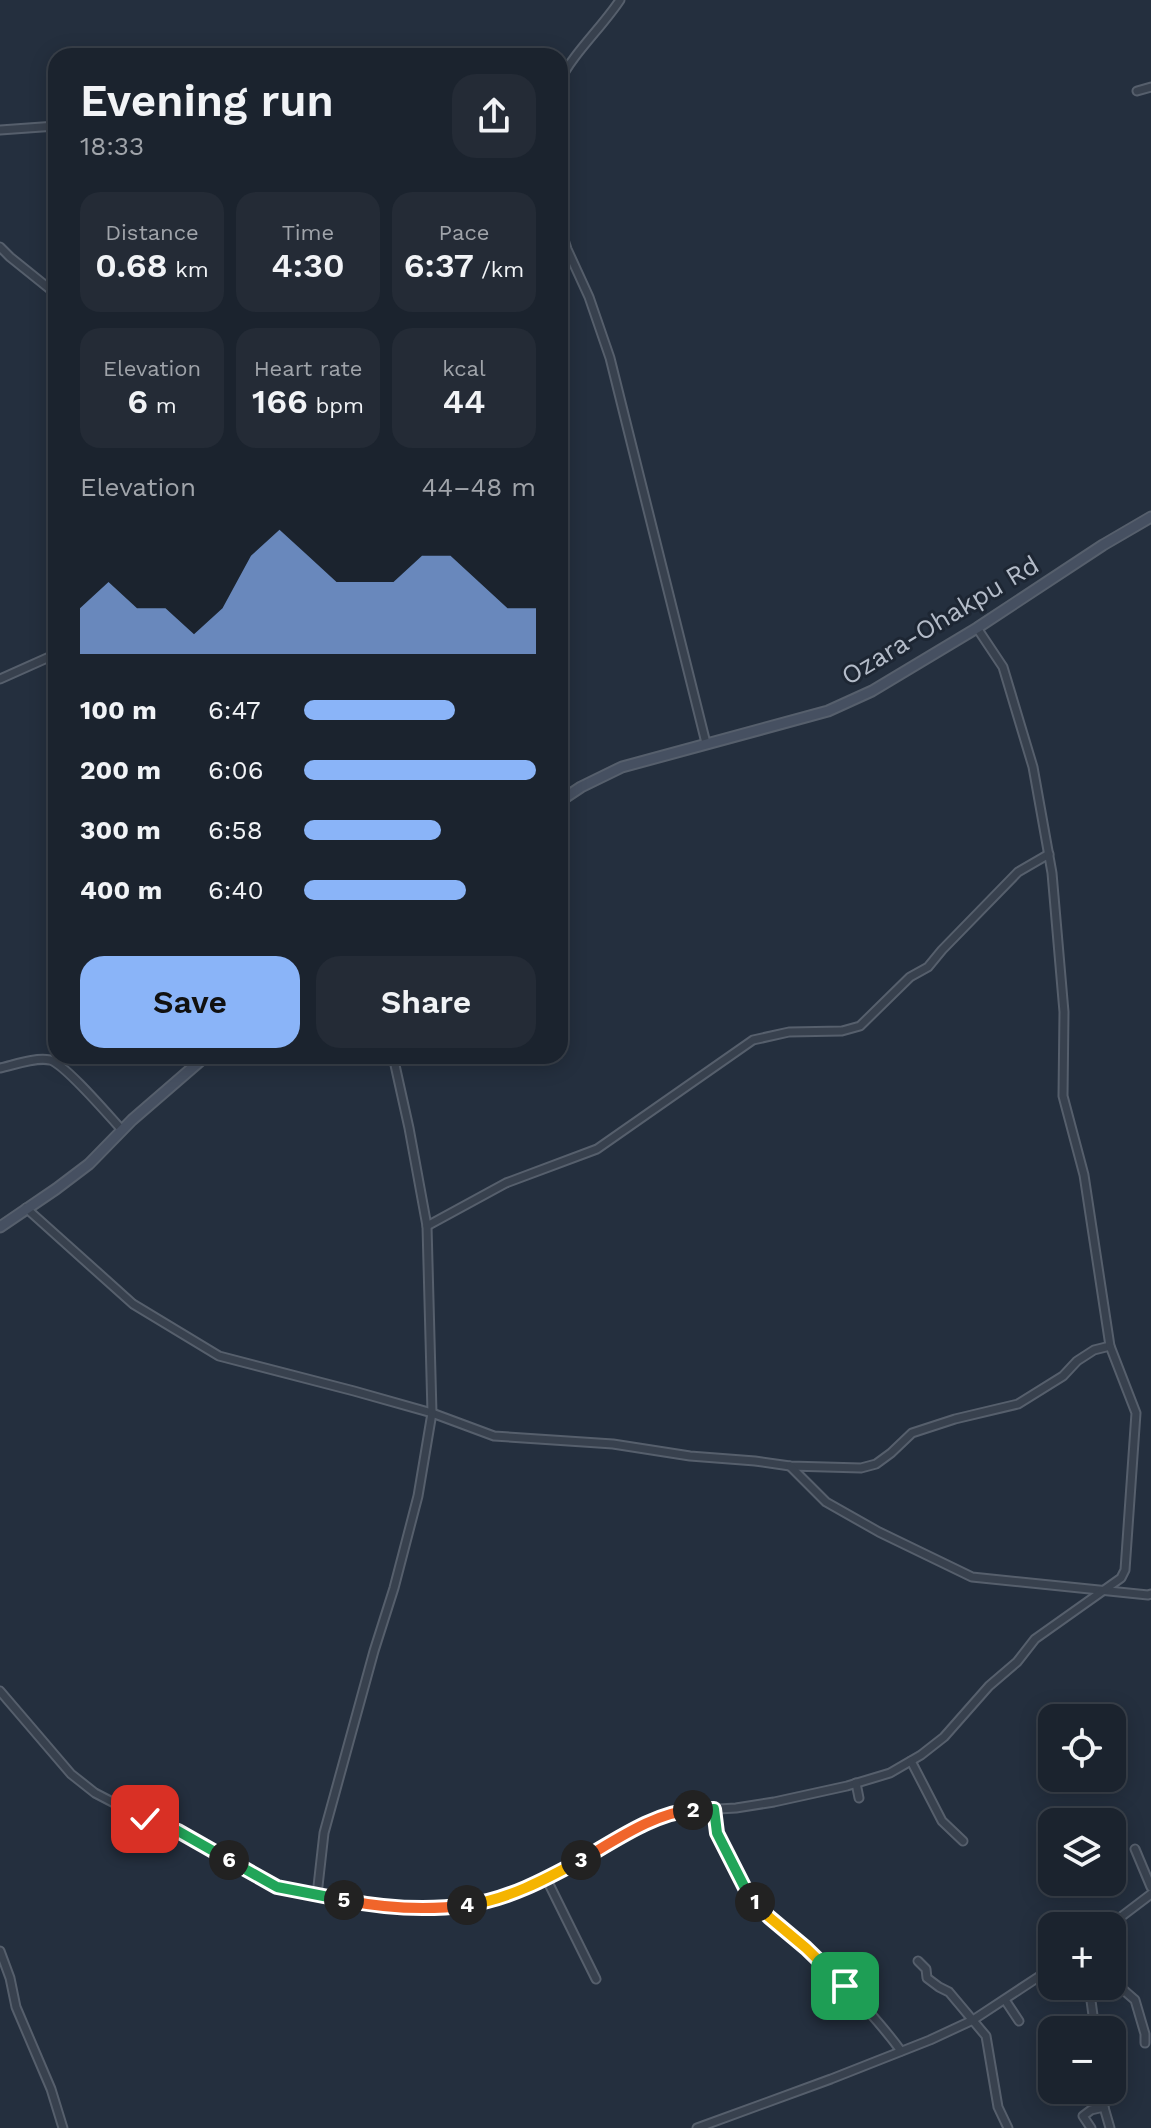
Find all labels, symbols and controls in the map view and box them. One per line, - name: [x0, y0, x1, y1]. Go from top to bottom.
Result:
- button: share: [452, 74, 536, 158]
- text: Evening run: [80, 75, 334, 127]
- text: 18:33: [80, 131, 144, 161]
- text: Distance: [105, 220, 199, 245]
- text: Time: [282, 220, 334, 245]
- text: Pace: [439, 220, 489, 245]
- text: 0.68: [95, 245, 168, 285]
- text: 4:30: [271, 245, 345, 285]
- text: 6:37: [404, 245, 474, 285]
- text: km: [168, 257, 209, 282]
- text: /km: [474, 257, 524, 282]
- text: Elevation: [103, 356, 201, 381]
- text: Heart rate: [254, 356, 362, 381]
- text: kcal: [442, 356, 486, 381]
- text: 6: [127, 381, 148, 421]
- text: 166: [252, 381, 308, 421]
- text: 44: [442, 381, 486, 421]
- text: m: [148, 393, 177, 418]
- text: bpm: [308, 393, 364, 418]
- text: Elevation: [80, 472, 196, 502]
- text: 44–48 m: [421, 472, 536, 502]
- street label: Ozara-Ohakpu Rd: [836, 549, 1044, 691]
- text: 100 m: [80, 695, 157, 725]
- text: 6:47: [208, 695, 261, 725]
- text: 200 m: [80, 755, 161, 785]
- text: 6:06: [208, 755, 263, 785]
- text: 300 m: [80, 815, 161, 845]
- text: 6:58: [208, 815, 263, 845]
- text: 400 m: [80, 875, 162, 905]
- text: 6:40: [208, 875, 264, 905]
- button: Save: [80, 956, 300, 1048]
- button: Share: [316, 956, 536, 1048]
- map controls: [1038, 1704, 1126, 2104]
- button: locate: [1038, 1704, 1126, 1792]
- pin: [111, 1785, 179, 1853]
- pin: 2: [673, 1790, 713, 1830]
- icon: check: [123, 1797, 167, 1841]
- text: 2: [686, 1797, 700, 1822]
- button: layers: [1038, 1808, 1126, 1896]
- pin: 6: [209, 1840, 249, 1880]
- pin: 3: [561, 1840, 601, 1880]
- text: 6: [222, 1847, 236, 1872]
- text: 3: [574, 1847, 588, 1872]
- pin: 5: [324, 1880, 364, 1920]
- pin: 1: [735, 1882, 775, 1922]
- pin: 4: [447, 1885, 487, 1925]
- text: 5: [338, 1887, 350, 1912]
- text: 1: [750, 1889, 760, 1914]
- text: 4: [460, 1892, 474, 1917]
- button: +: [1038, 1912, 1126, 2000]
- pin: [811, 1952, 879, 2020]
- icon: arrive: [823, 1964, 867, 2008]
- button: −: [1038, 2016, 1126, 2104]

